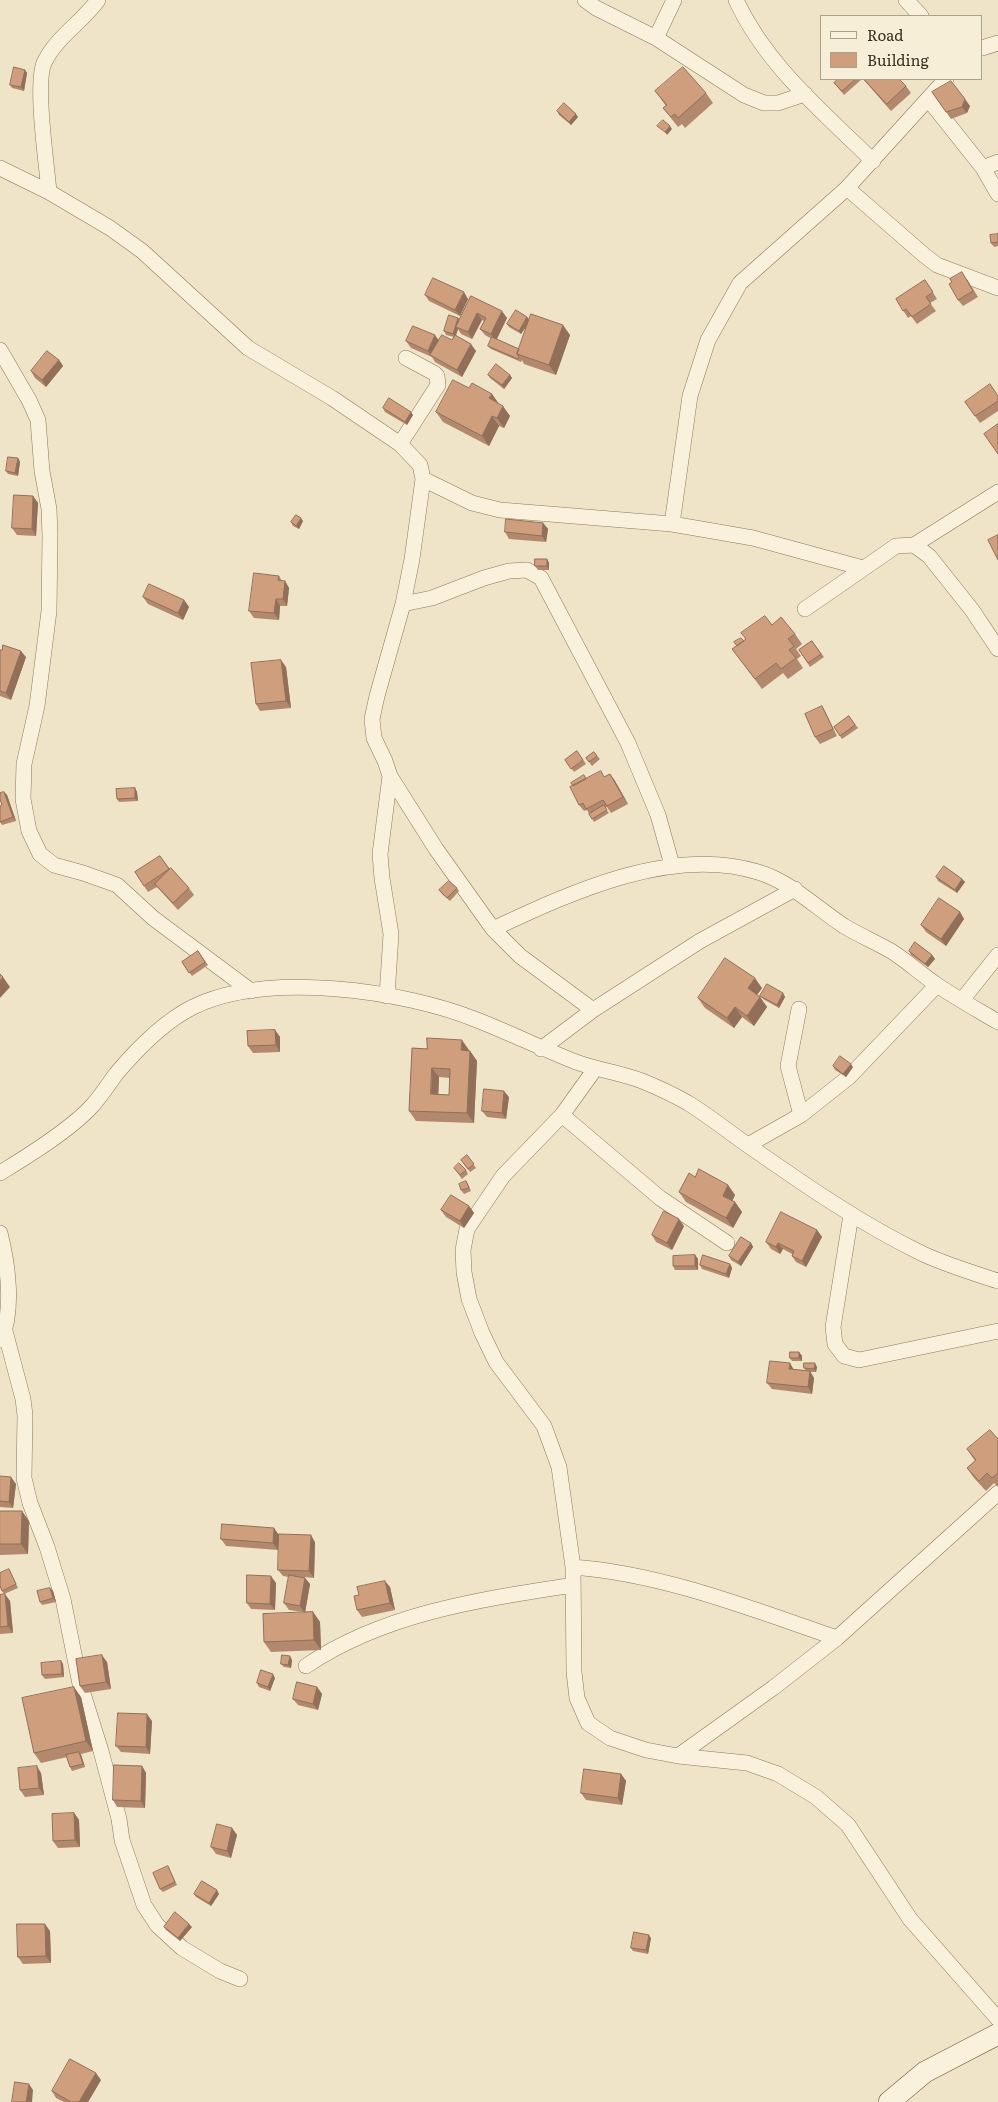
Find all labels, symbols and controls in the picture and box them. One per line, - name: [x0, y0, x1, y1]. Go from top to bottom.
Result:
- legend: [820, 15, 983, 80]
- text: Road: [867, 23, 903, 46]
- text: Building: [867, 48, 929, 71]

